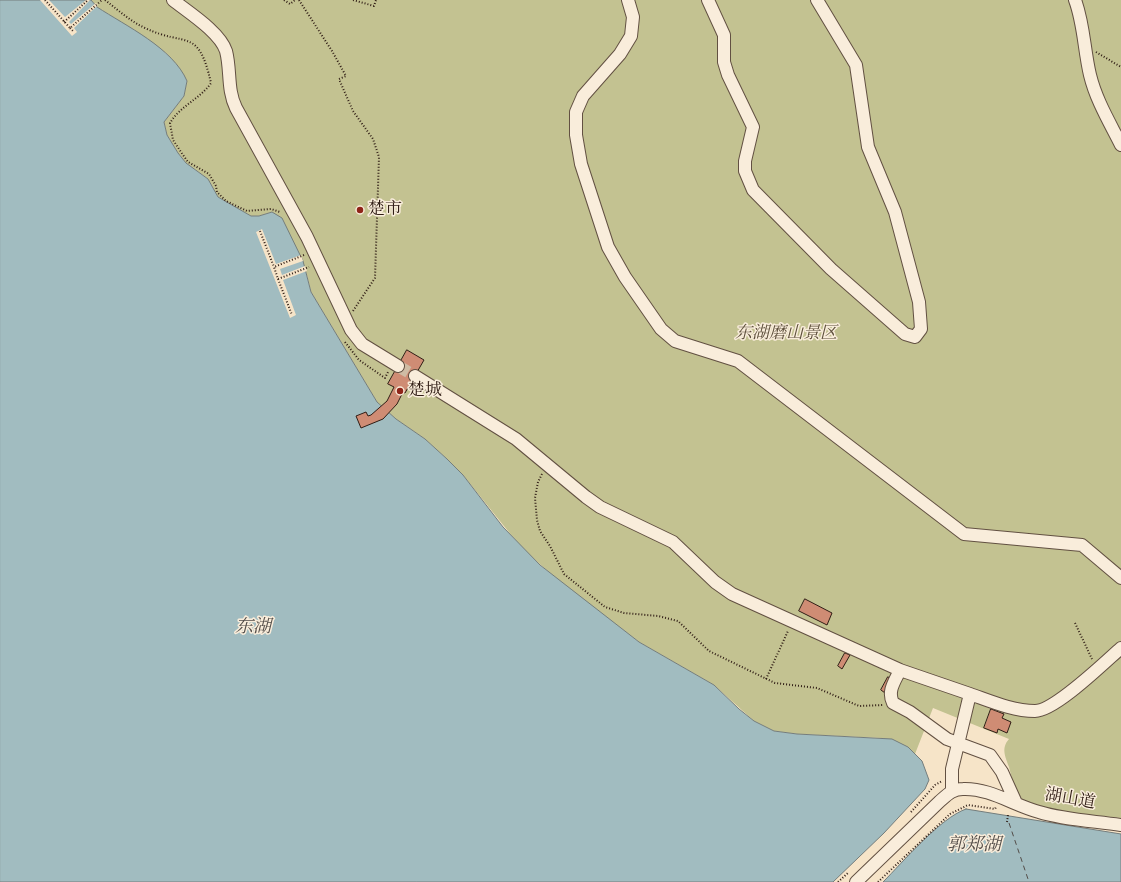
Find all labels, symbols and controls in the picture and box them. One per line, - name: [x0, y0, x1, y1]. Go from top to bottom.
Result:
- place label: 楚市: [368, 200, 402, 220]
- marker: 楚市: [355, 205, 365, 215]
- park label: 东湖磨山景区: [735, 324, 837, 344]
- place label: 楚城: [408, 381, 442, 401]
- marker: 楚城: [395, 386, 405, 396]
- water label: 东湖: [235, 617, 271, 639]
- street label: 湖山道: [1043, 786, 1097, 814]
- water label: 郭郑湖: [947, 835, 1001, 857]

